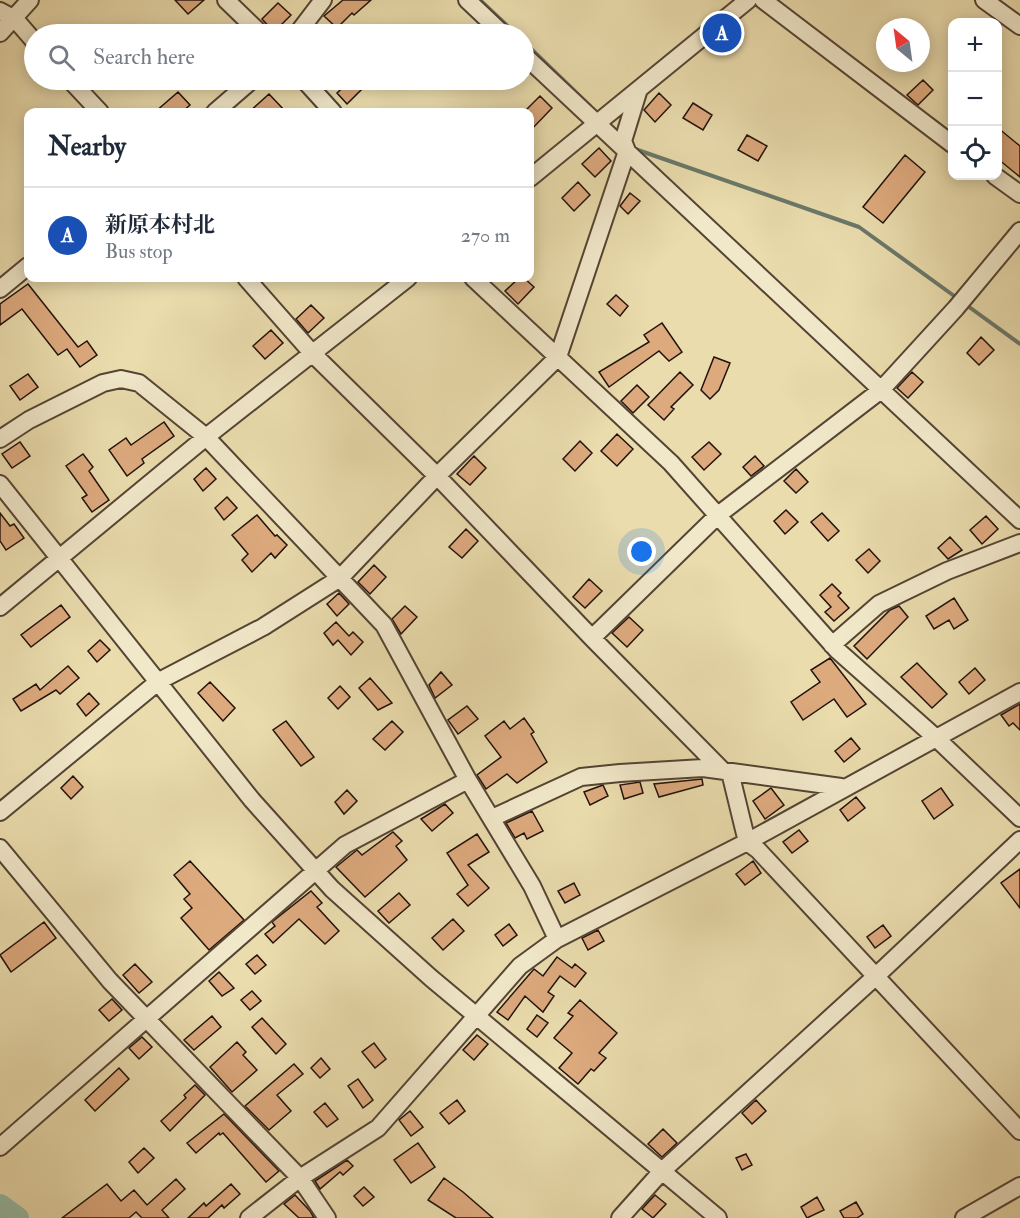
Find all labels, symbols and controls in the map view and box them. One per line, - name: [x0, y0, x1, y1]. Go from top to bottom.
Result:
- pin: A: [702, 10, 742, 56]
- north arrow: [876, 18, 930, 72]
- map controls: [948, 18, 1002, 180]
- button: +: [948, 18, 1002, 72]
- search box: [24, 24, 534, 90]
- icon: search: [45, 41, 78, 74]
- text: Search here: [93, 43, 195, 71]
- button: −: [948, 72, 1002, 126]
- button: locate: [948, 126, 1002, 180]
- text: Nearby: [48, 131, 126, 163]
- text: 新原本村北: [105, 211, 215, 239]
- text: A: [61, 223, 74, 248]
- text: 270 m: [461, 223, 510, 248]
- text: Bus stop: [105, 239, 173, 264]
- your location: [627, 537, 656, 566]

